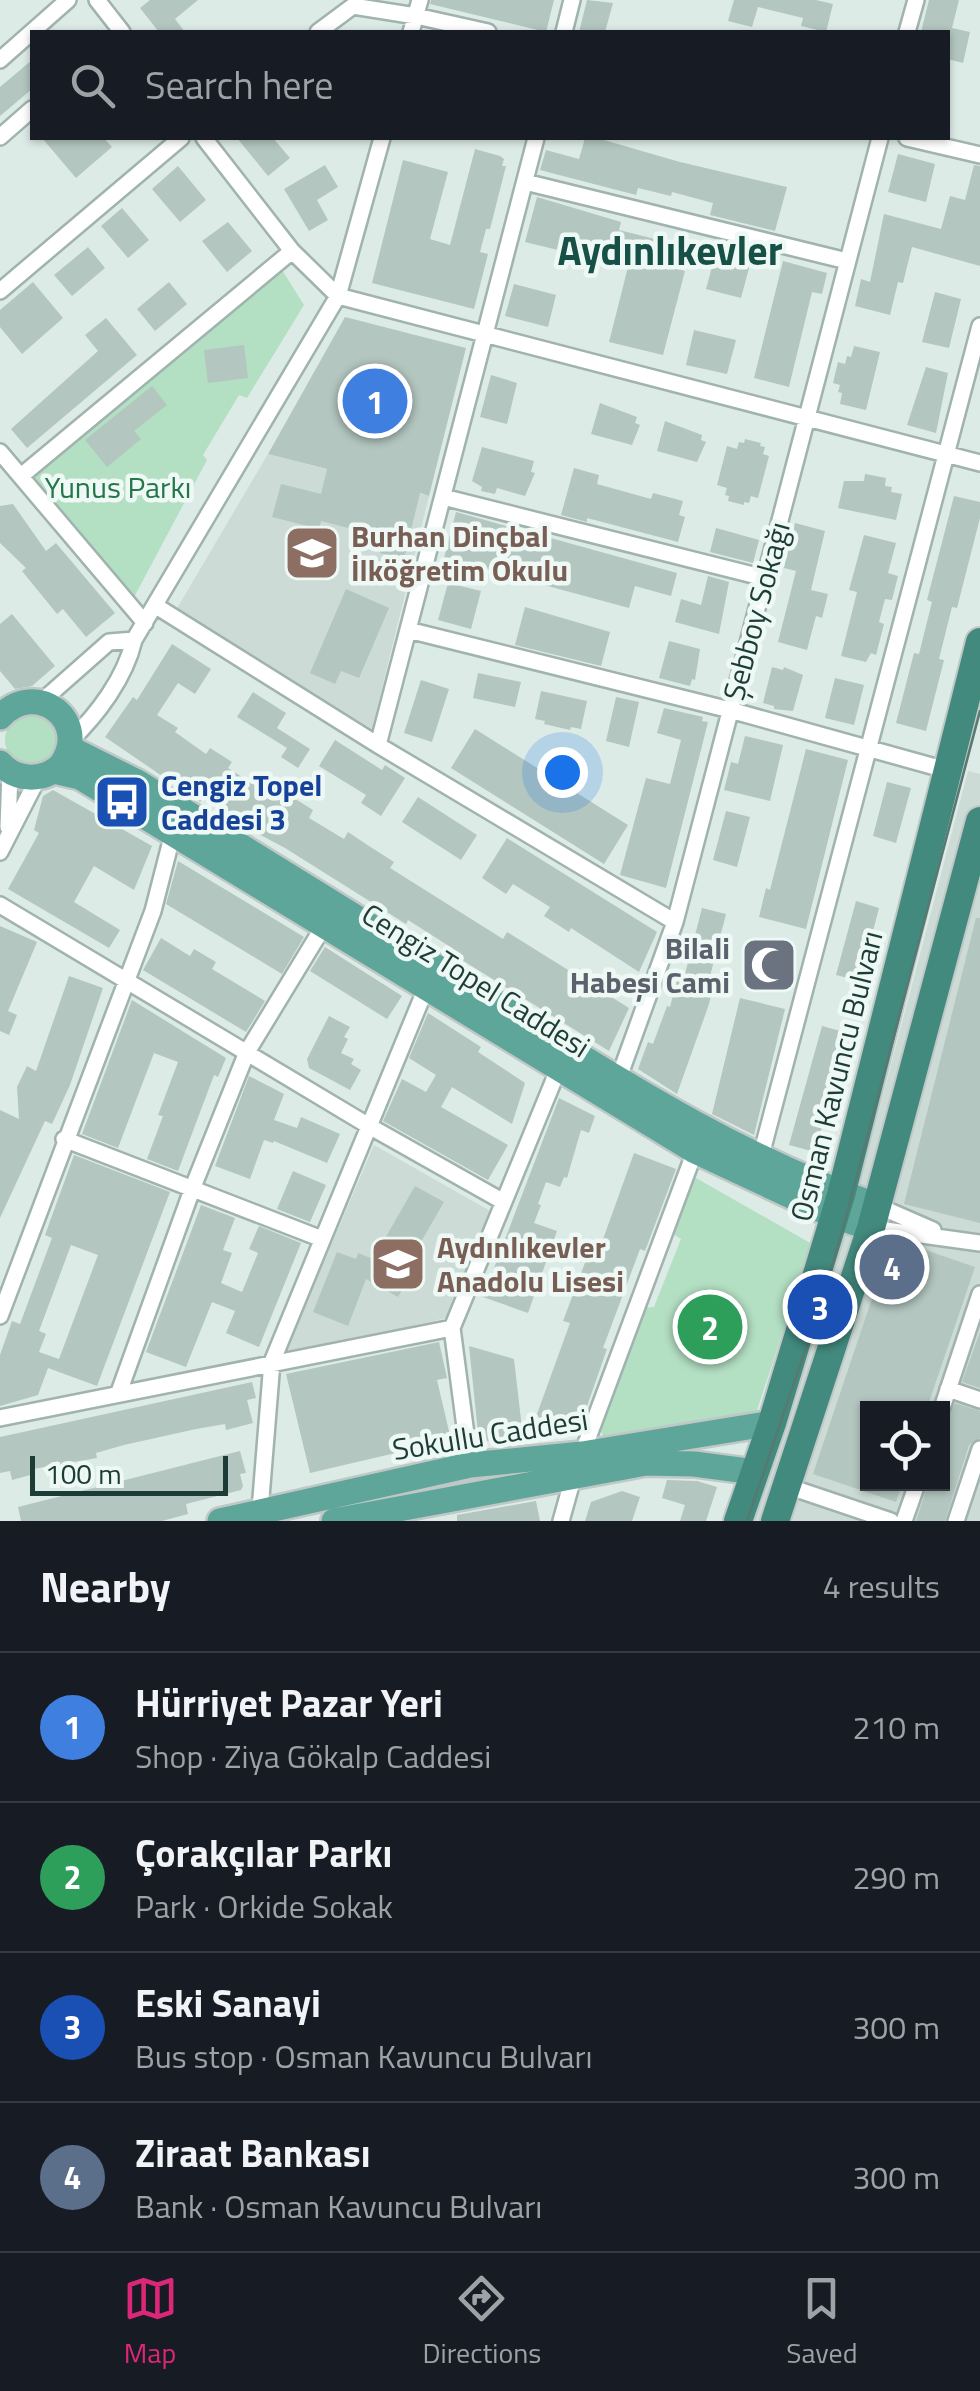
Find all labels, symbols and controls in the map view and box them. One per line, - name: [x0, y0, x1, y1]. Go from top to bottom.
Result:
- search box: [30, 30, 950, 140]
- text: Search here: [145, 56, 333, 114]
- icon: search: [65, 58, 120, 113]
- district label: Aydınlıkevler: [557, 220, 783, 281]
- pin: 1: [342, 364, 408, 438]
- park label: Yunus Parkı: [45, 464, 191, 510]
- place label: Burhan Dinçbal İlköğretim Okulu: [351, 513, 568, 593]
- street label: Şebboy Sokağı: [710, 517, 802, 705]
- school or university icon: Burhan Dinçbal İlköğretim Okulu: [282, 523, 342, 583]
- your location: [537, 747, 588, 798]
- place label: Cengiz Topel Caddesi 3: [161, 762, 322, 842]
- bus stop icon: Cengiz Topel Caddesi 3: [92, 772, 152, 832]
- street label: Cengiz Topel Caddesi: [353, 891, 599, 1069]
- place label: Bilali Habeşi Cami: [570, 925, 730, 1005]
- street label: Osman Kavuncu Bulvarı: [778, 926, 894, 1226]
- mosque icon: Bilali Habeşi Cami: [739, 935, 799, 995]
- place label: Aydınlıkevler Anadolu Lisesi: [437, 1224, 624, 1304]
- pin: 4: [860, 1230, 924, 1304]
- school or university icon: Aydınlıkevler Anadolu Lisesi: [368, 1234, 428, 1294]
- pin: 3: [788, 1270, 852, 1344]
- pin: 2: [678, 1290, 742, 1364]
- street label: Sokullu Caddesi: [389, 1396, 591, 1472]
- map controls: [860, 1401, 950, 1491]
- button: locate: [860, 1401, 950, 1491]
- scale bar: [30, 1451, 228, 1496]
- text: 100 m: [45, 1452, 122, 1495]
- text: Nearby: [40, 1554, 171, 1618]
- text: 4 results: [823, 1562, 940, 1610]
- text: Hürriyet Pazar Yeri: [135, 1674, 443, 1732]
- text: 1: [64, 1703, 81, 1751]
- text: 210 m: [852, 1703, 940, 1751]
- text: Shop · Ziya Gökalp Caddesi: [135, 1732, 491, 1780]
- text: Çorakçılar Parkı: [135, 1824, 392, 1882]
- text: 2: [64, 1853, 81, 1901]
- text: 290 m: [852, 1853, 940, 1901]
- text: Park · Orkide Sokak: [135, 1882, 393, 1930]
- text: Eski Sanayi: [135, 1974, 321, 2032]
- text: 3: [64, 2003, 81, 2051]
- text: 300 m: [852, 2003, 940, 2051]
- text: Bus stop · Osman Kavuncu Bulvarı: [135, 2032, 593, 2080]
- text: Ziraat Bankası: [135, 2124, 371, 2182]
- text: 4: [64, 2153, 81, 2201]
- text: 300 m: [852, 2153, 940, 2201]
- text: Bank · Osman Kavuncu Bulvarı: [135, 2182, 542, 2230]
- tab: Map: [123, 2271, 178, 2374]
- tab: Directions: [423, 2271, 541, 2374]
- tab: Saved: [786, 2271, 857, 2374]

